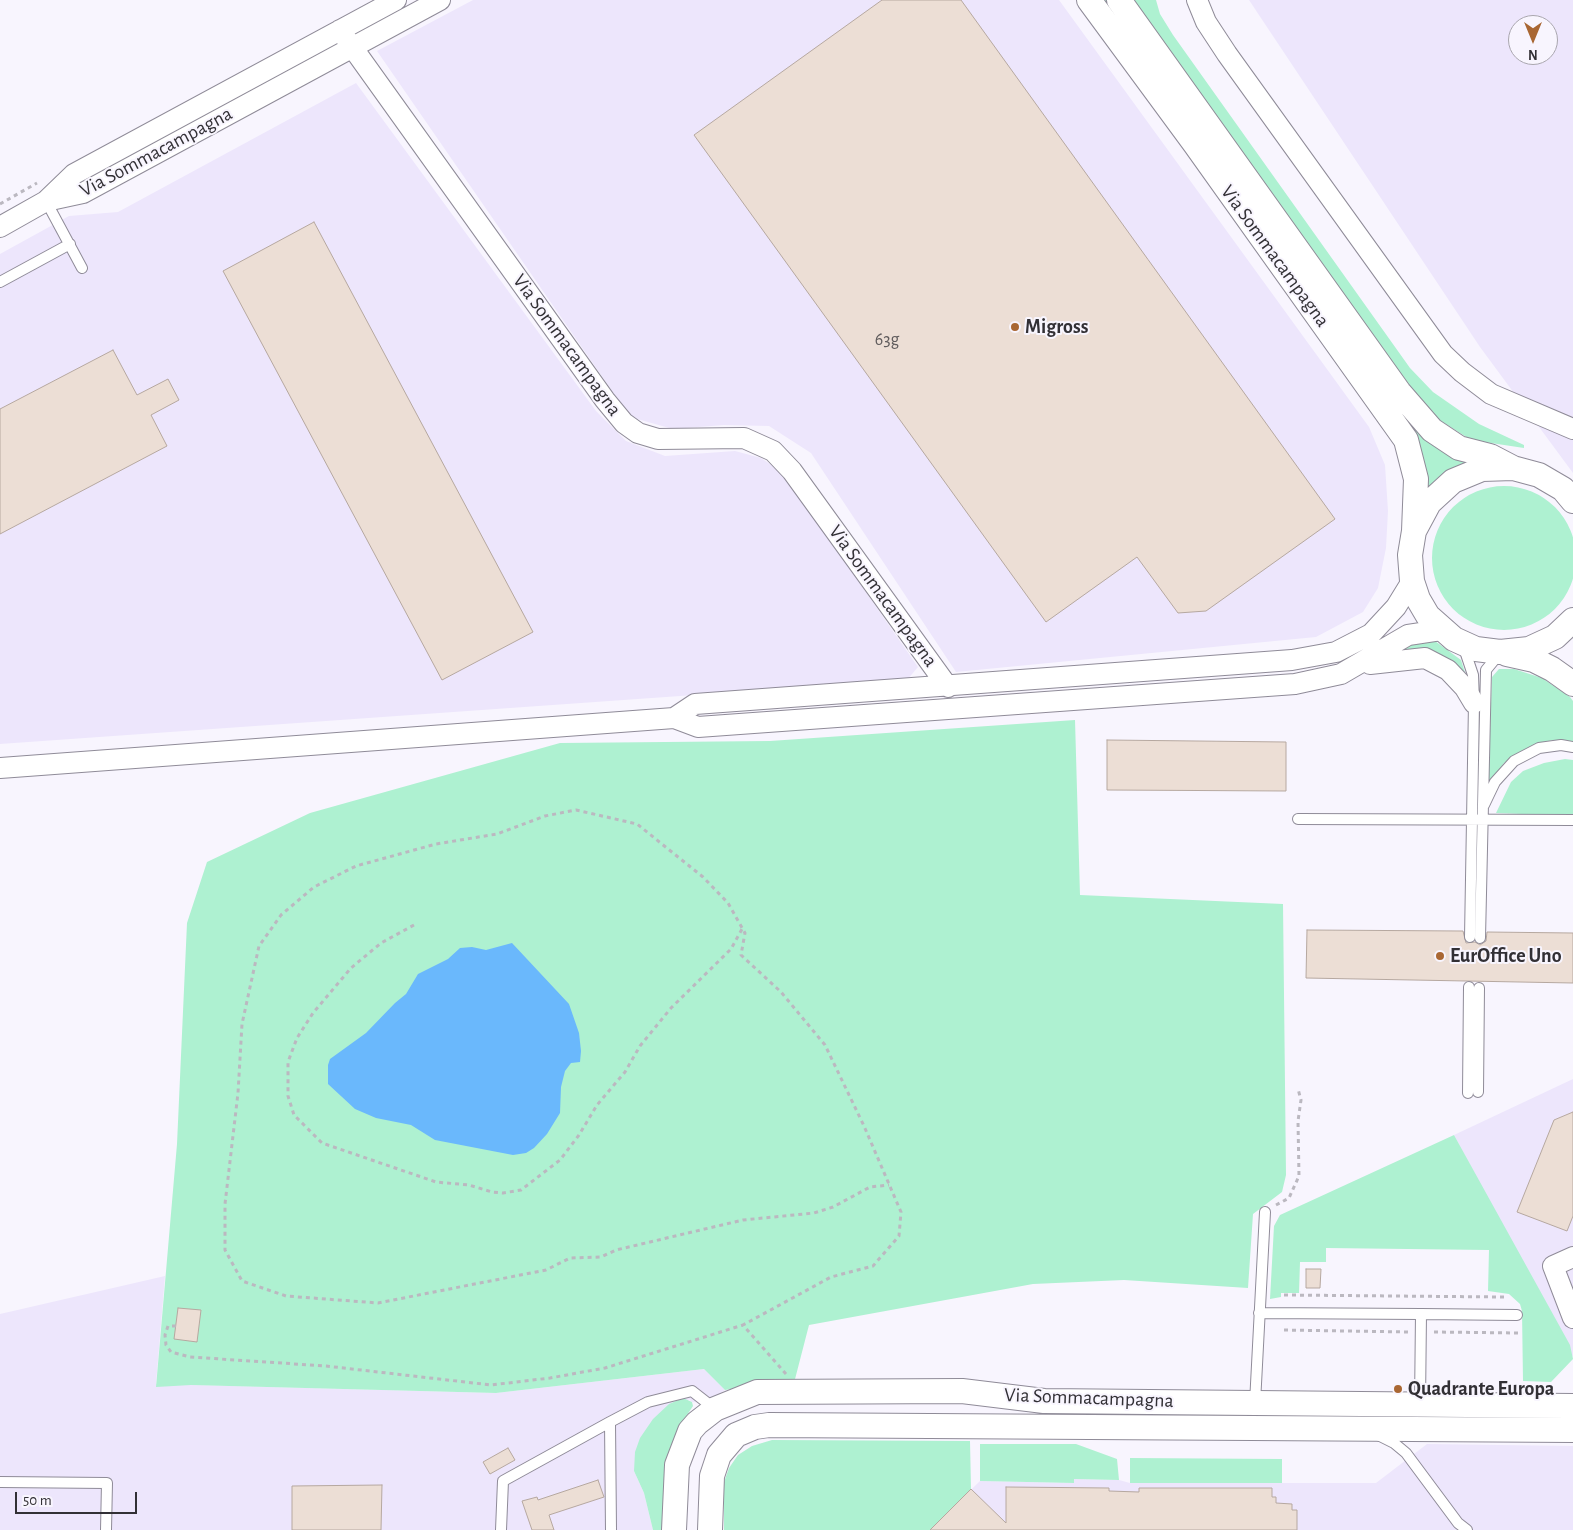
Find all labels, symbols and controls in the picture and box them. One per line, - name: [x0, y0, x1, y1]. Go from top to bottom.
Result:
- north arrow: [1508, 15, 1558, 65]
- text: N: [1528, 47, 1538, 61]
- street label: Via Sommacampagna: [75, 102, 237, 202]
- street label: Via Sommacampagna: [1215, 180, 1335, 332]
- street label: Via Sommacampagna: [507, 269, 627, 421]
- place label: Migross: [1025, 315, 1088, 339]
- marker: Migross: [1009, 321, 1021, 333]
- house number: 63g: [875, 329, 899, 351]
- street label: Via Sommacampagna: [823, 520, 943, 672]
- place label: EurOffice Uno: [1450, 944, 1562, 968]
- marker: EurOffice Uno: [1434, 950, 1446, 962]
- place label: Quadrante Europa: [1408, 1377, 1554, 1401]
- street label: Via Sommacampagna: [1004, 1383, 1174, 1413]
- marker: Quadrante Europa: [1392, 1383, 1404, 1395]
- scale bar: [18, 1482, 140, 1514]
- text: 50 m: [23, 1493, 52, 1508]

